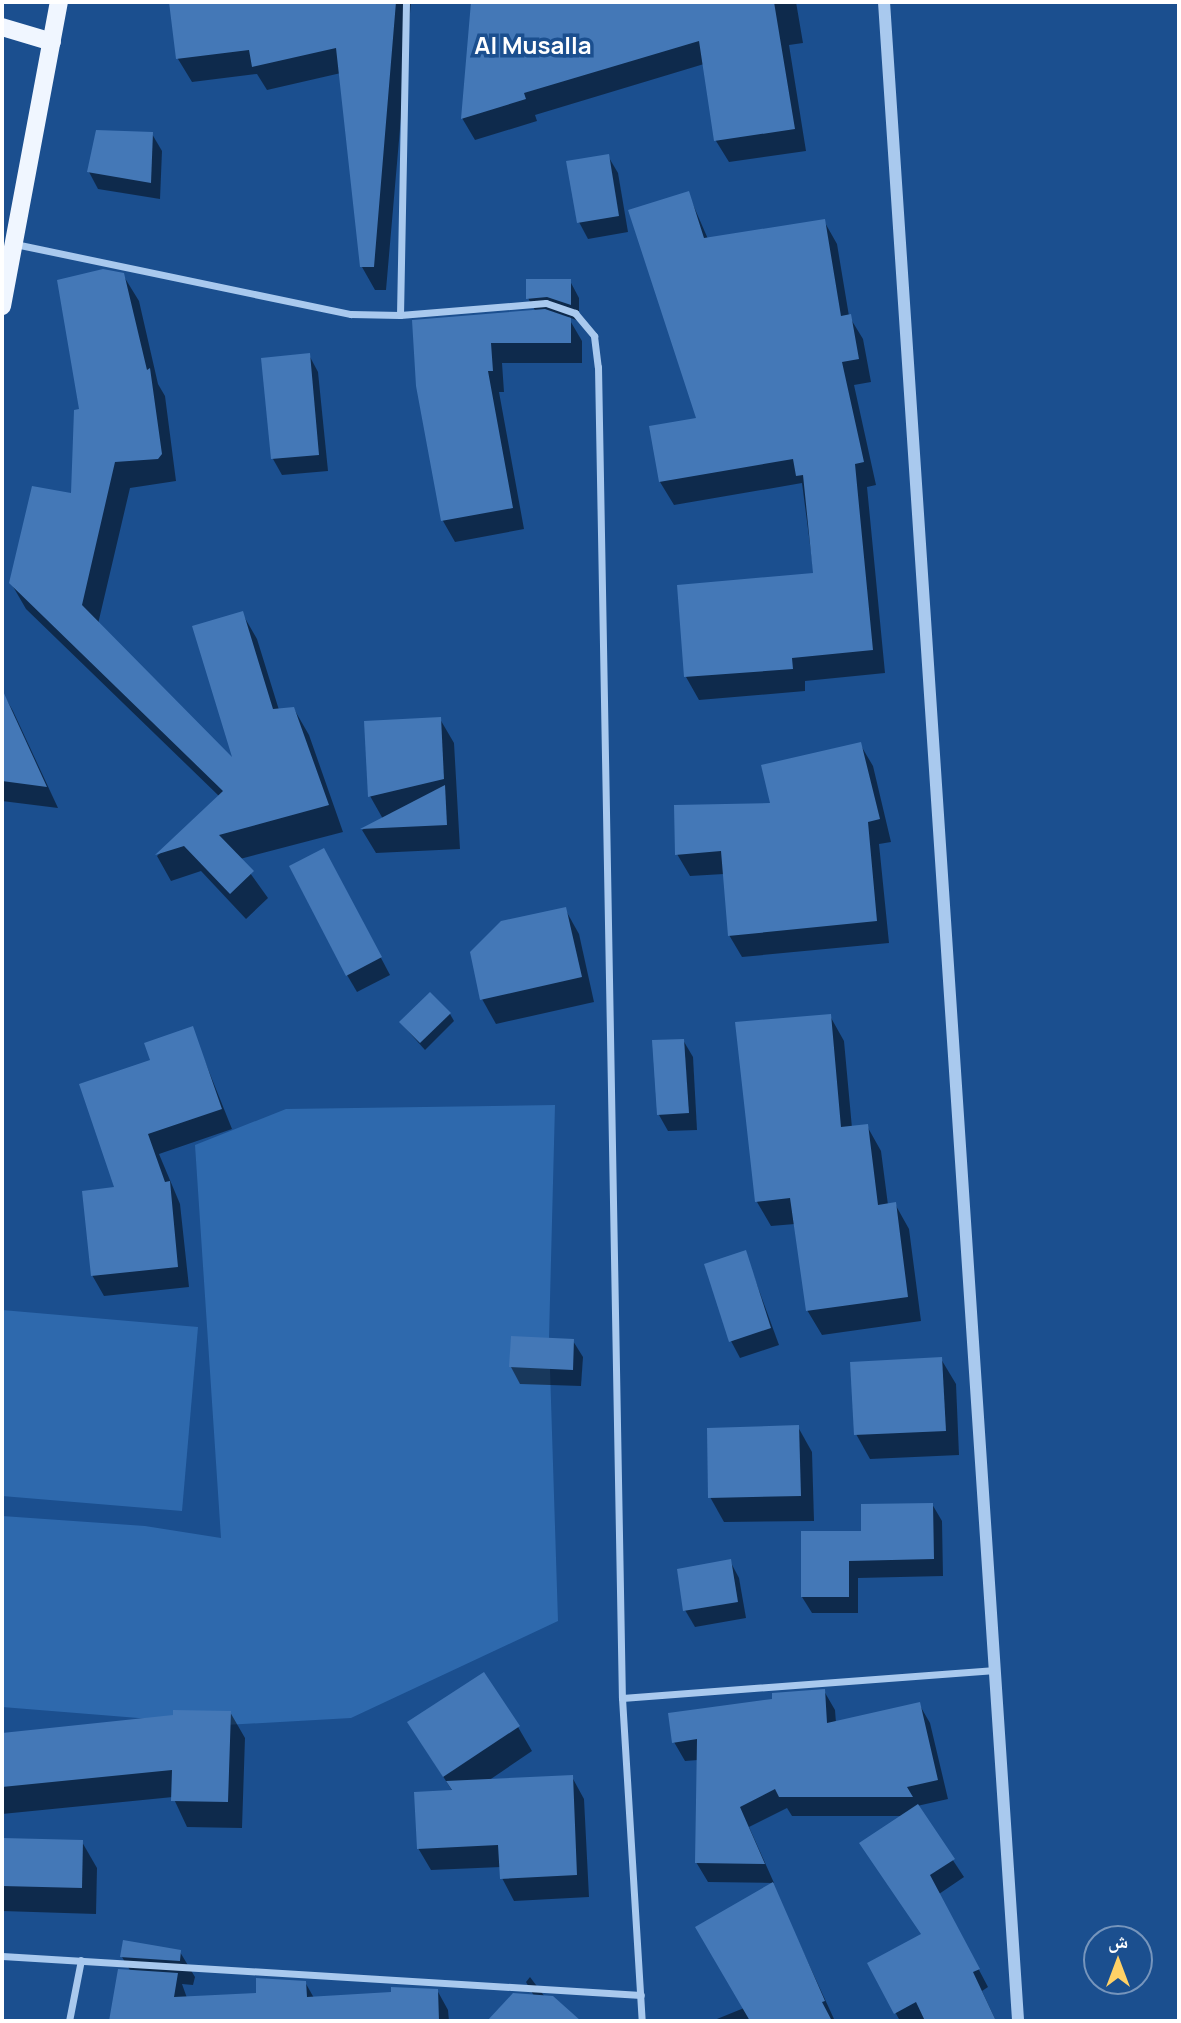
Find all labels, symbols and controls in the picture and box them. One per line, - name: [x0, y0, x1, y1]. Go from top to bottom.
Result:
- district label: Al Musalla: [474, 31, 592, 59]
- north arrow: [1083, 1925, 1153, 1995]
- text: ش: [1108, 1928, 1128, 1954]

